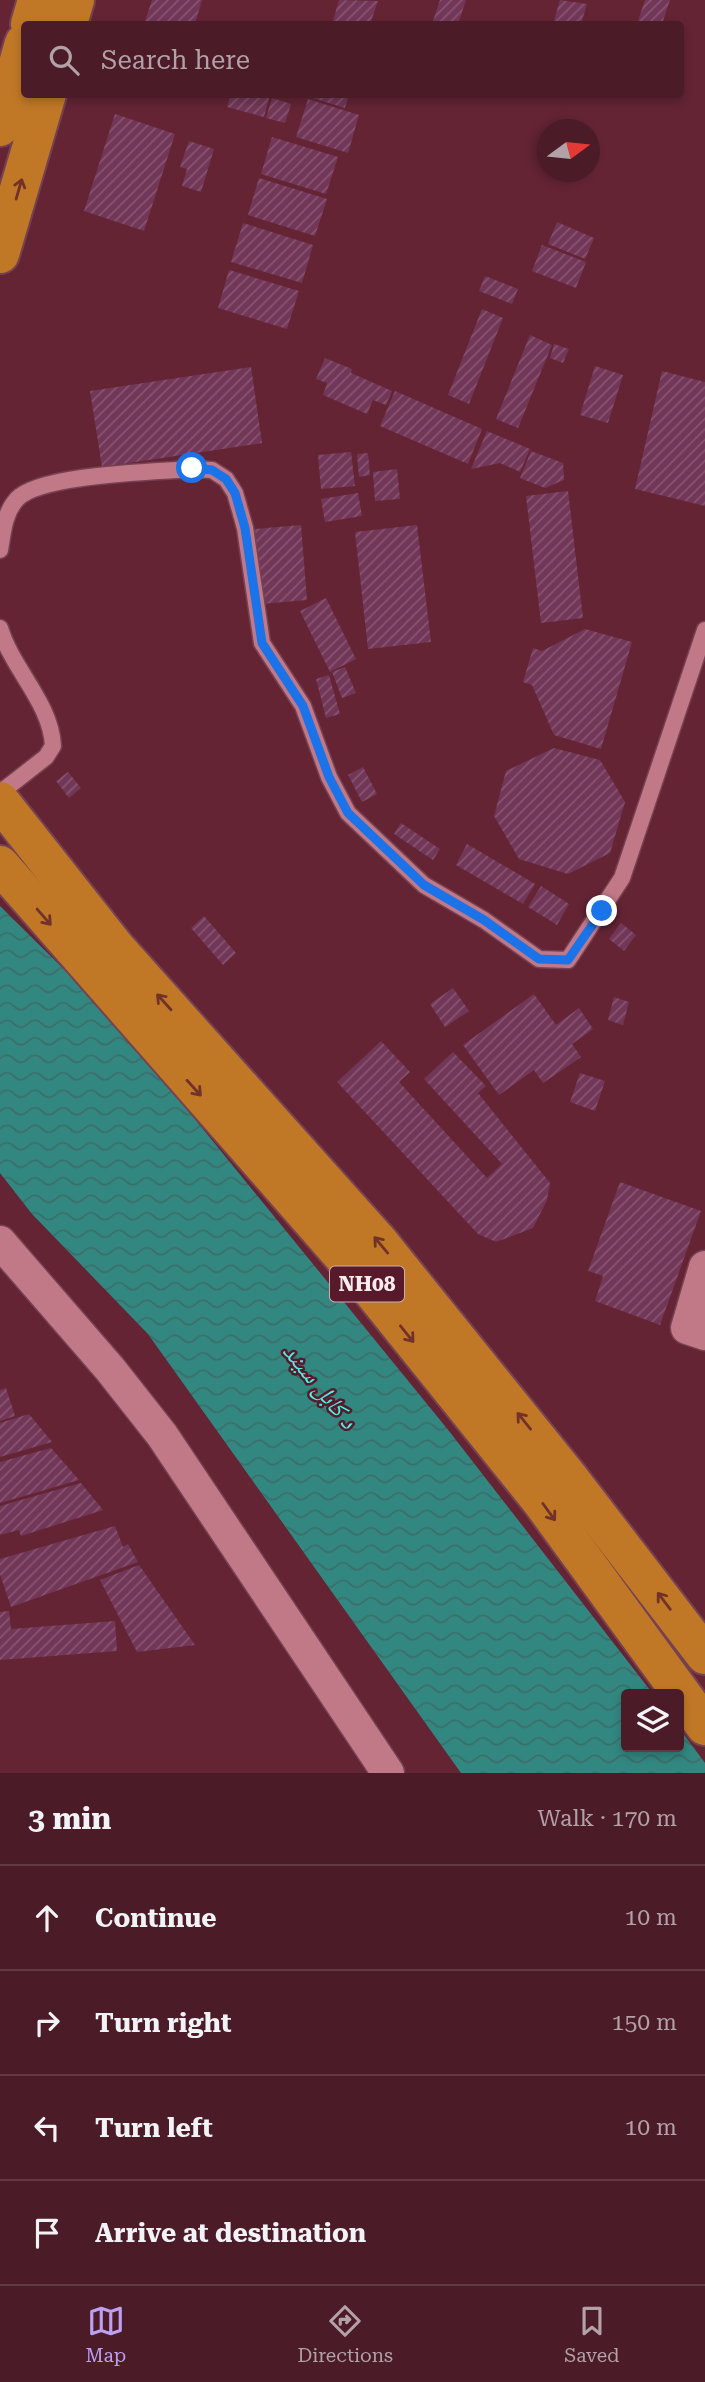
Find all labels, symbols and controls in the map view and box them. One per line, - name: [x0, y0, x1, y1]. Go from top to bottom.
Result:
- search box: [21, 21, 684, 98]
- icon: search: [45, 41, 83, 79]
- text: Search here: [101, 45, 250, 75]
- north arrow: [537, 119, 600, 182]
- one-way arrow: [14, 178, 27, 200]
- route start: [176, 452, 207, 483]
- route end: [586, 895, 617, 926]
- one-way arrow: [36, 908, 52, 926]
- one-way arrow: [156, 993, 172, 1011]
- one-way arrow: [186, 1079, 202, 1097]
- one-way arrow: [373, 1236, 388, 1254]
- road number: NH08: [330, 1266, 404, 1302]
- one-way arrow: [399, 1325, 415, 1343]
- water label: د کابل سيند: [276, 1338, 363, 1435]
- one-way arrow: [516, 1413, 531, 1431]
- one-way arrow: [541, 1502, 556, 1521]
- one-way arrow: [656, 1592, 671, 1611]
- map controls: [621, 1689, 684, 1752]
- button: layers: [621, 1689, 684, 1752]
- text: 3 min: [28, 1801, 111, 1836]
- text: Walk · 170 m: [538, 1805, 677, 1832]
- icon: ahead: [28, 1899, 66, 1937]
- text: Continue: [95, 1903, 217, 1933]
- text: 10 m: [624, 1904, 677, 1931]
- icon: right: [28, 2004, 66, 2042]
- text: Turn right: [95, 2008, 231, 2038]
- text: 150 m: [612, 2009, 677, 2036]
- icon: left: [28, 2109, 66, 2147]
- text: Turn left: [95, 2113, 213, 2143]
- text: 10 m: [624, 2114, 677, 2141]
- icon: arrive: [28, 2214, 66, 2252]
- text: Arrive at destination: [95, 2218, 366, 2248]
- tab: Map: [86, 2302, 126, 2367]
- tab: Directions: [297, 2302, 393, 2367]
- tab: Saved: [564, 2302, 619, 2367]

